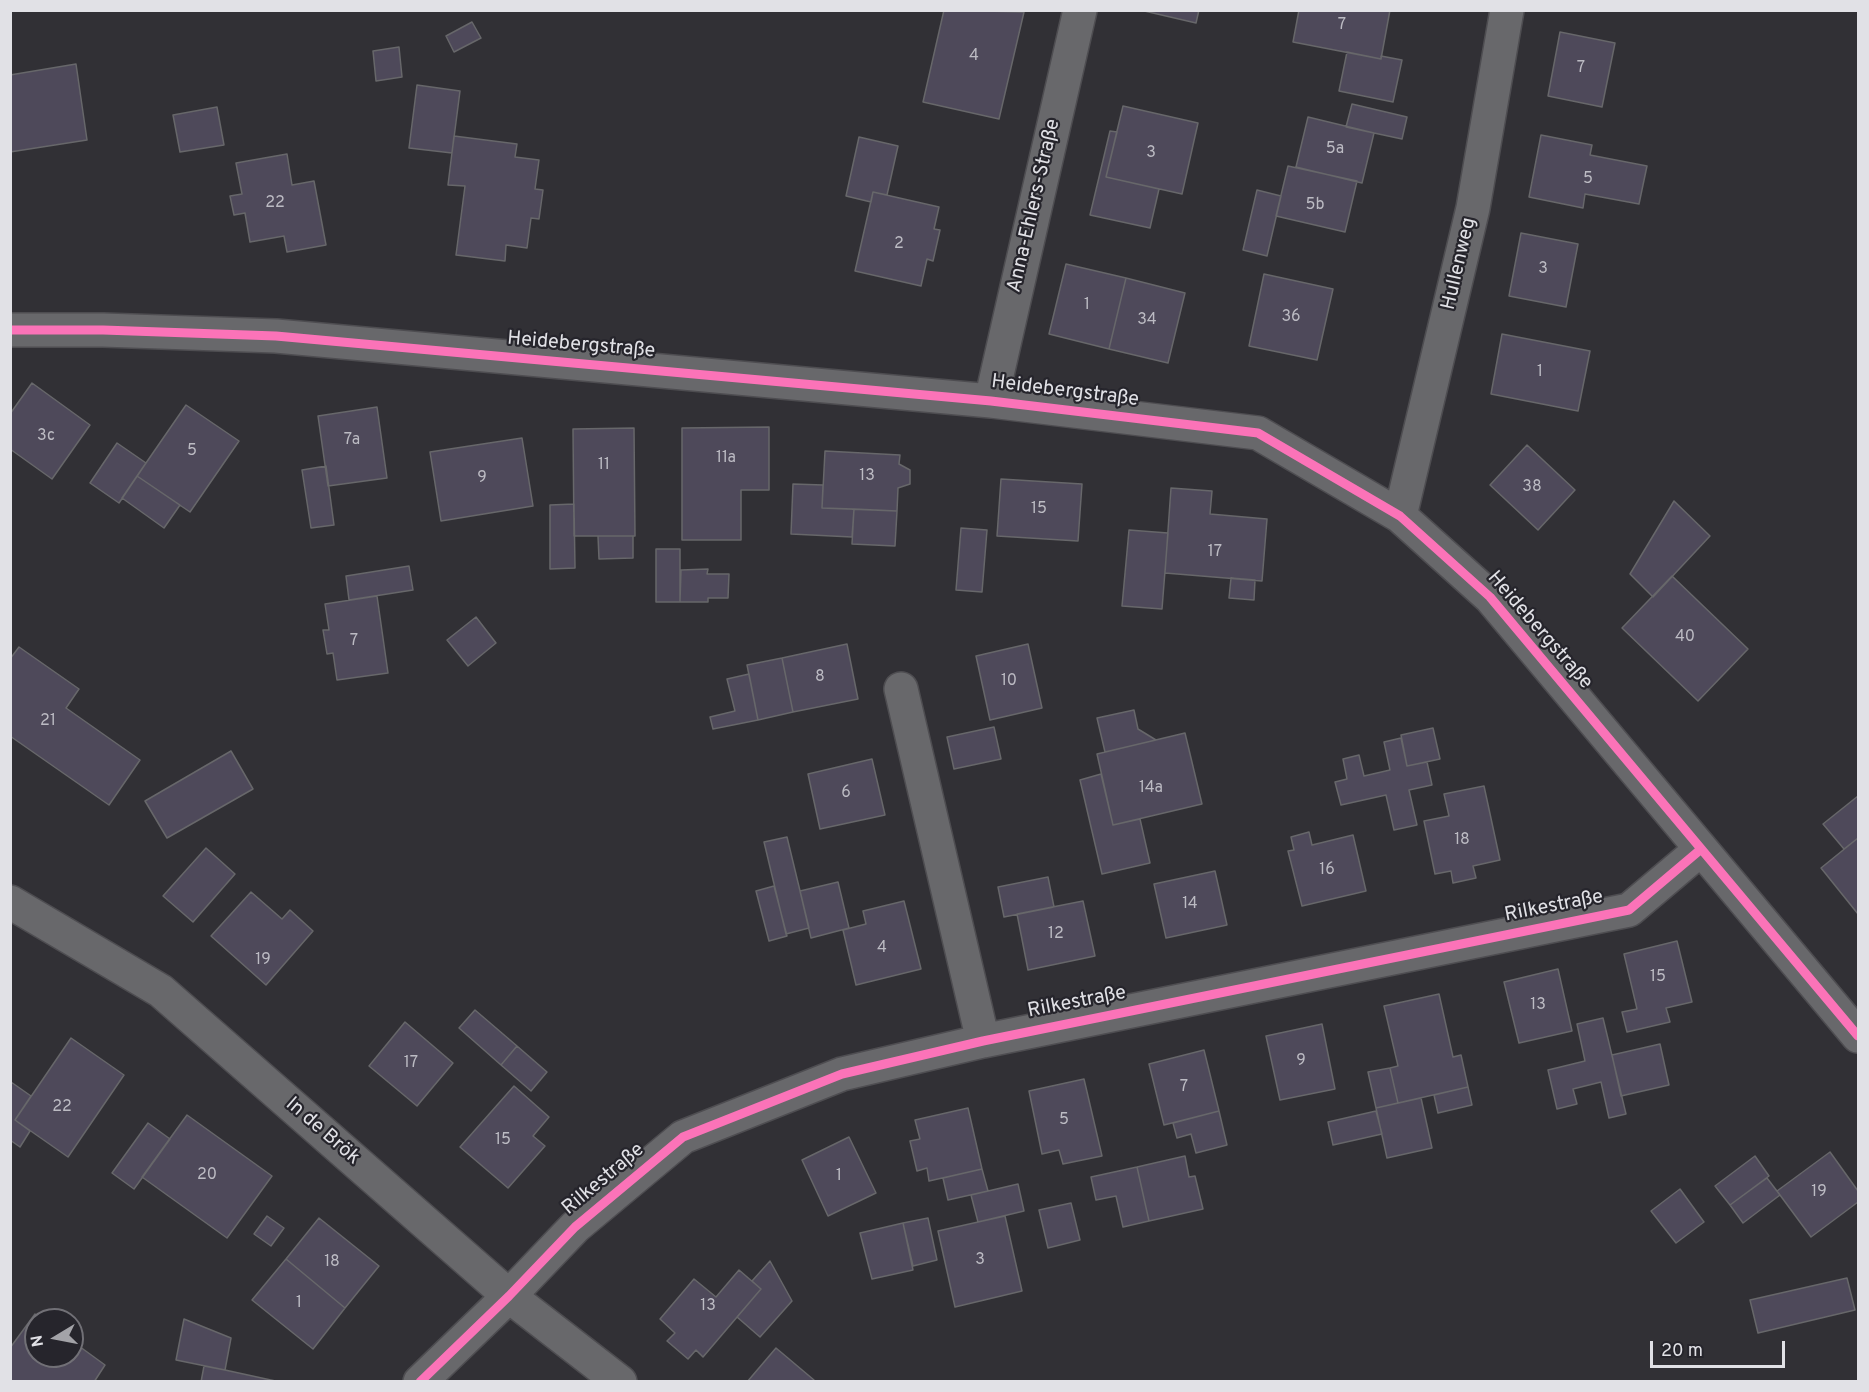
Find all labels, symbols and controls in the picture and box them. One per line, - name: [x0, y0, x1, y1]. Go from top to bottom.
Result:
- house number: 7: [1338, 16, 1346, 36]
- house number: 4: [969, 47, 979, 67]
- house number: 7: [1577, 59, 1585, 79]
- street label: Anna-Ehlers-Straße: [1003, 117, 1067, 295]
- house number: 5a: [1326, 140, 1344, 160]
- house number: 3: [1146, 144, 1156, 164]
- house number: 5: [1583, 170, 1593, 190]
- house number: 22: [265, 194, 285, 214]
- house number: 5b: [1306, 196, 1324, 216]
- street label: Hullenweg: [1438, 215, 1482, 313]
- house number: 2: [894, 235, 904, 255]
- house number: 3: [1538, 260, 1548, 280]
- house number: 1: [1084, 296, 1090, 316]
- house number: 36: [1281, 308, 1301, 328]
- house number: 34: [1137, 311, 1157, 331]
- street label: Heidebergstraße: [506, 328, 656, 364]
- house number: 1: [1537, 363, 1543, 383]
- street label: Heidebergstraße: [990, 371, 1140, 413]
- house number: 3c: [37, 427, 55, 447]
- house number: 7a: [344, 431, 360, 451]
- house number: 5: [187, 442, 197, 462]
- house number: 11a: [716, 449, 736, 469]
- house number: 11: [598, 456, 610, 476]
- house number: 13: [859, 467, 875, 487]
- house number: 9: [477, 469, 487, 489]
- house number: 38: [1522, 478, 1542, 498]
- house number: 15: [1031, 500, 1047, 520]
- house number: 17: [1208, 543, 1222, 563]
- street label: Heidebergstraße: [1481, 567, 1597, 695]
- house number: 40: [1675, 628, 1695, 648]
- house number: 7: [350, 632, 358, 652]
- house number: 8: [815, 668, 825, 688]
- house number: 10: [1001, 672, 1017, 692]
- house number: 21: [40, 712, 56, 732]
- house number: 14a: [1139, 779, 1163, 799]
- house number: 6: [841, 784, 851, 804]
- house number: 18: [1454, 831, 1470, 851]
- house number: 16: [1319, 861, 1335, 881]
- street label: Rilkestraße: [1503, 886, 1605, 928]
- house number: 14: [1182, 895, 1198, 915]
- house number: 12: [1048, 925, 1064, 945]
- house number: 4: [877, 939, 887, 959]
- house number: 19: [255, 951, 271, 971]
- house number: 15: [1650, 968, 1666, 988]
- street label: Rilkestraße: [1026, 982, 1128, 1024]
- house number: 13: [1530, 996, 1546, 1016]
- house number: 9: [1296, 1052, 1306, 1072]
- house number: 17: [404, 1054, 418, 1074]
- house number: 7: [1180, 1078, 1188, 1098]
- street label: In de Brök: [280, 1093, 364, 1171]
- house number: 22: [52, 1098, 72, 1118]
- house number: 5: [1059, 1111, 1069, 1131]
- house number: 15: [495, 1131, 511, 1151]
- street label: Rilkestraße: [558, 1139, 650, 1221]
- house number: 20: [197, 1166, 217, 1186]
- house number: 1: [836, 1167, 842, 1187]
- house number: 19: [1811, 1183, 1827, 1203]
- house number: 3: [975, 1251, 985, 1271]
- house number: 18: [324, 1253, 340, 1273]
- house number: 1: [296, 1294, 302, 1314]
- house number: 13: [700, 1297, 716, 1317]
- north arrow: [24, 1308, 84, 1368]
- scale bar: [1653, 1329, 1788, 1367]
- text: N: [27, 1333, 49, 1348]
- text: 20 m: [1661, 1340, 1703, 1363]

